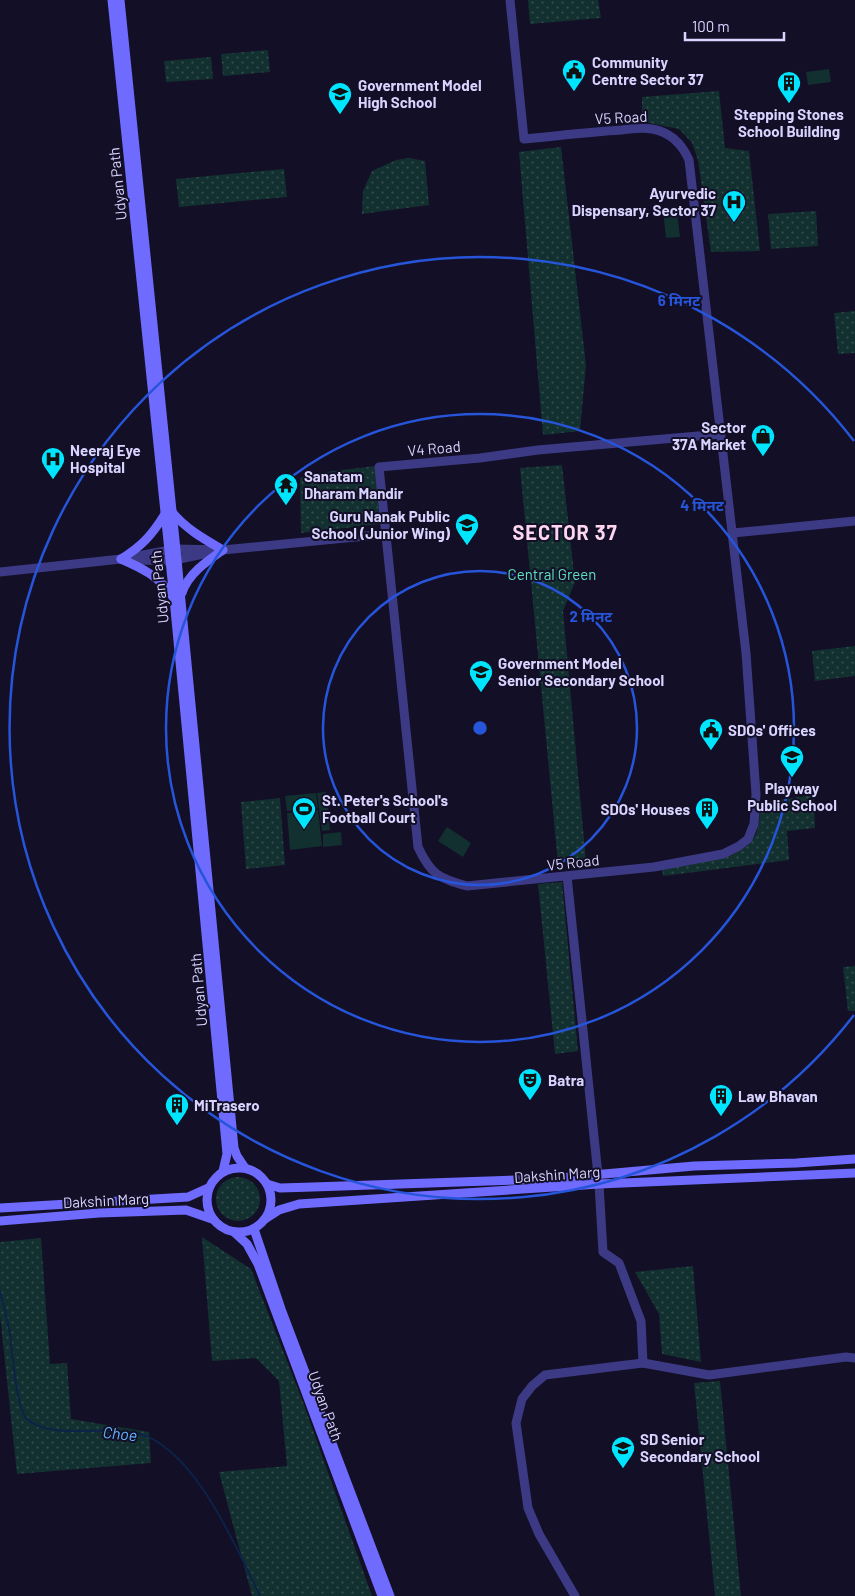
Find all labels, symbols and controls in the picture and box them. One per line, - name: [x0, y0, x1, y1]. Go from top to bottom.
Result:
- scale bar: [685, 10, 784, 42]
- text: 100 m: [692, 17, 730, 35]
- place label: Community Centre Sector 37: [592, 53, 704, 88]
- public building icon: Community Centre Sector 37: [561, 58, 587, 92]
- building icon: Stepping Stones School Building: [776, 70, 802, 104]
- place label: Government Model High School: [358, 76, 482, 111]
- school or university icon: Government Model High School: [327, 81, 353, 115]
- place label: Stepping Stones School Building: [734, 105, 844, 140]
- street label: V5 Road: [594, 107, 648, 127]
- street label: Udyan Path: [104, 147, 130, 221]
- place label: Ayurvedic Dispensary, Sector 37: [572, 184, 717, 219]
- hospital icon: Ayurvedic Dispensary, Sector 37: [721, 189, 747, 223]
- text: 6 मिनट: [658, 291, 701, 309]
- place label: Sector 37A Market: [672, 418, 746, 453]
- shop icon: Sector 37A Market: [750, 423, 776, 457]
- street label: V4 Road: [407, 437, 461, 459]
- place label: Neeraj Eye Hospital: [70, 441, 141, 476]
- hospital icon: Neeraj Eye Hospital: [40, 446, 66, 480]
- place label: Sanatam Dharam Mandir: [304, 467, 404, 502]
- temple icon: Sanatam Dharam Mandir: [273, 472, 299, 506]
- text: 4 मिनट: [680, 496, 725, 514]
- place label: Guru Nanak Public School (Junior Wing): [312, 507, 451, 542]
- school or university icon: Guru Nanak Public School (Junior Wing): [454, 512, 480, 546]
- district label: SECTOR 37: [512, 520, 618, 544]
- street label: Udyan Path: [146, 550, 172, 624]
- park label: Central Green: [508, 565, 596, 583]
- text: 2 मिनट: [570, 607, 613, 625]
- place label: Government Model Senior Secondary School: [498, 654, 664, 689]
- school or university icon: Government Model Senior Secondary School: [468, 659, 494, 693]
- public building icon: SDOs' Offices: [698, 717, 724, 751]
- centre of rings: [471, 719, 489, 737]
- place label: SDOs' Offices: [728, 721, 816, 739]
- school or university icon: Playway Public School: [779, 744, 805, 778]
- place label: Playway Public School: [747, 779, 837, 814]
- place label: St. Peter's School's Football Court: [322, 791, 448, 826]
- sports icon: St. Peter's School's Football Court: [291, 796, 317, 830]
- building icon: SDOs' Houses: [694, 796, 720, 830]
- place label: SDOs' Houses: [601, 800, 690, 818]
- street label: V5 Road: [546, 850, 600, 874]
- street label: Udyan Path: [186, 953, 210, 1027]
- theatre icon: Batra: [517, 1067, 543, 1101]
- place label: Batra: [548, 1071, 584, 1089]
- building icon: Law Bhavan: [708, 1083, 734, 1117]
- place label: Law Bhavan: [738, 1087, 818, 1105]
- building icon: MiTrasero: [164, 1092, 190, 1126]
- place label: MiTrasero: [194, 1096, 260, 1114]
- street label: Dakshin Marg: [513, 1162, 601, 1186]
- street label: Dakshin Marg: [62, 1189, 150, 1211]
- street label: Udyan Path: [305, 1368, 347, 1444]
- water label: Choe: [102, 1422, 138, 1444]
- place label: SD Senior Secondary School: [640, 1430, 760, 1465]
- school or university icon: SD Senior Secondary School: [610, 1435, 636, 1469]

